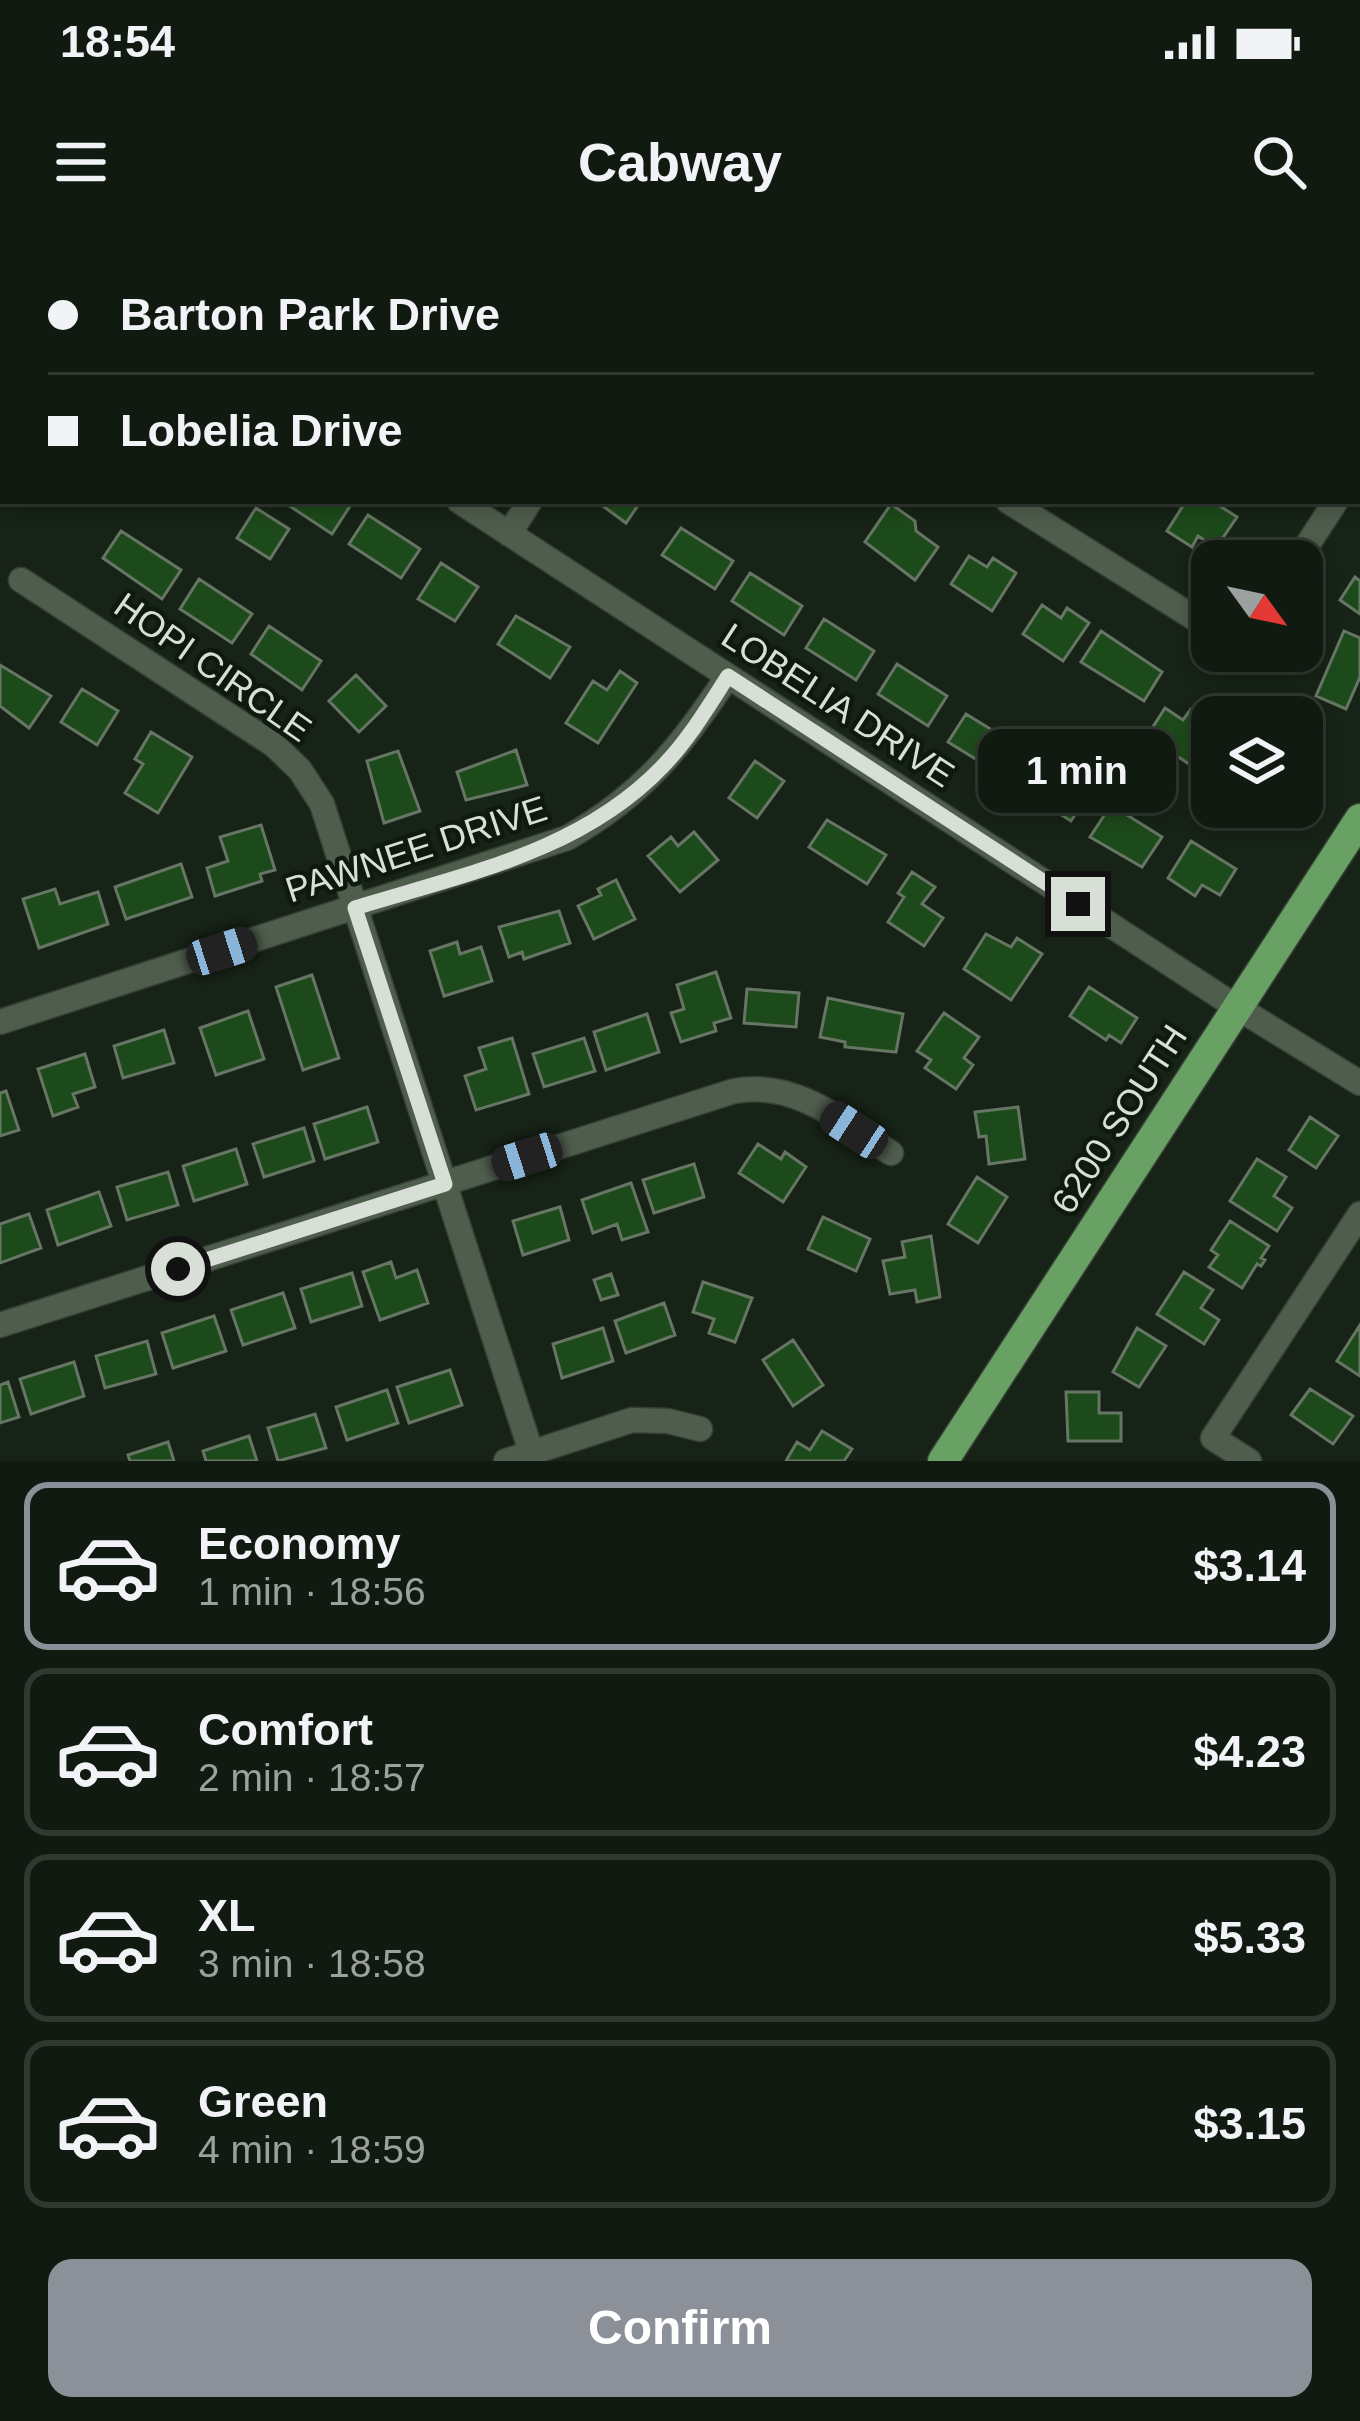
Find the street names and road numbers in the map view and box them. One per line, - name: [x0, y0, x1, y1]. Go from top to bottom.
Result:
- street label: HOPI CIRCLE: [107, 584, 319, 750]
- street label: LOBELIA DRIVE: [714, 615, 962, 795]
- street label: PAWNEE DRIVE: [280, 787, 552, 911]
- street label: 6200 SOUTH: [1043, 1017, 1195, 1221]

